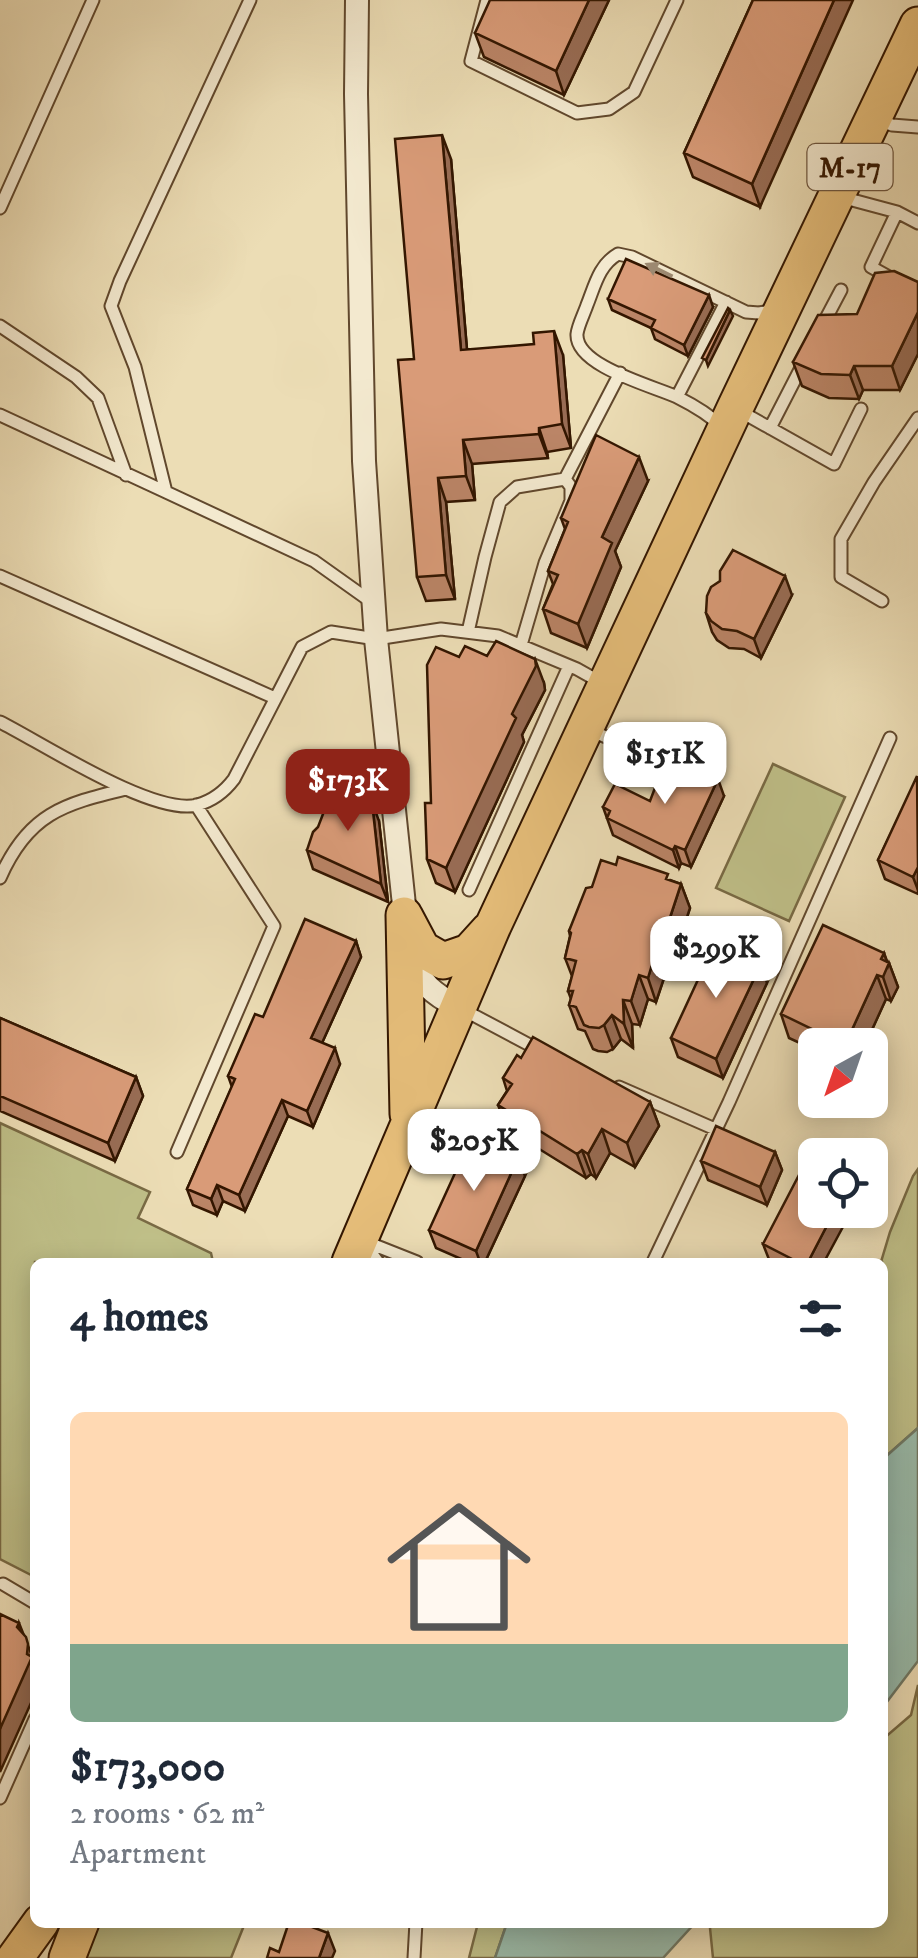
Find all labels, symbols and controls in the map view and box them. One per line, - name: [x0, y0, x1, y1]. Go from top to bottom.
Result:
- road number: M-17: [808, 144, 892, 190]
- one-way arrow: [644, 261, 673, 278]
- pin: $151K: [595, 722, 735, 807]
- text: $151K: [625, 734, 705, 774]
- pin: $173K: [278, 749, 418, 834]
- text: $173K: [308, 761, 388, 801]
- pin: $299K: [646, 916, 786, 1001]
- text: $299K: [672, 928, 760, 968]
- north arrow: [798, 1028, 888, 1118]
- map controls: [798, 1028, 888, 1228]
- pin: $205K: [404, 1109, 544, 1194]
- text: $205K: [430, 1121, 518, 1161]
- button: locate: [798, 1138, 888, 1228]
- icon: filters: [793, 1291, 848, 1346]
- text: 4 homes: [70, 1292, 208, 1344]
- icon: home: [369, 1477, 549, 1657]
- text: $173,000: [70, 1742, 225, 1794]
- text: 2 rooms · 62 m²: [70, 1794, 264, 1834]
- text: Apartment: [70, 1834, 206, 1874]

